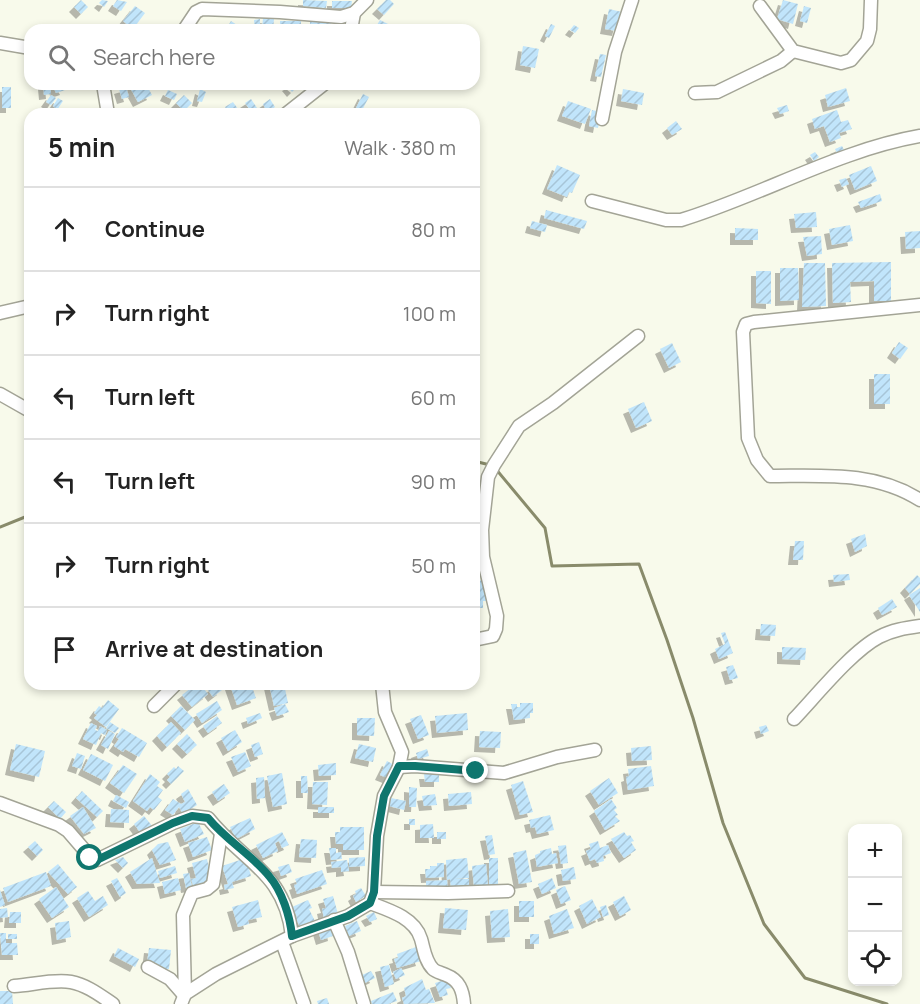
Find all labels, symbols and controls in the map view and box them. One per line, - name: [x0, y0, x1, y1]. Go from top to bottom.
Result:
- search box: [24, 24, 480, 90]
- icon: search: [45, 41, 78, 74]
- text: Search here: [93, 42, 215, 72]
- text: 5 min: [48, 129, 115, 165]
- text: Walk · 380 m: [344, 134, 456, 161]
- icon: ahead: [48, 213, 81, 246]
- text: Continue: [105, 214, 205, 244]
- text: 80 m: [411, 216, 456, 243]
- icon: right: [48, 297, 81, 330]
- text: Turn right: [105, 298, 210, 328]
- text: 100 m: [403, 300, 456, 327]
- icon: left: [48, 381, 81, 414]
- text: Turn left: [105, 382, 195, 412]
- text: 60 m: [410, 384, 456, 411]
- icon: left: [48, 465, 81, 498]
- text: Turn left: [105, 466, 195, 496]
- text: 90 m: [410, 468, 456, 495]
- icon: right: [48, 549, 81, 582]
- text: Turn right: [105, 550, 210, 580]
- text: 50 m: [411, 552, 456, 579]
- icon: arrive: [48, 633, 81, 666]
- text: Arrive at destination: [105, 634, 323, 664]
- route end: [462, 757, 488, 783]
- map controls: [848, 824, 902, 986]
- button: +: [848, 824, 902, 878]
- route start: [76, 844, 102, 870]
- button: −: [848, 878, 902, 932]
- button: locate: [848, 932, 902, 986]

